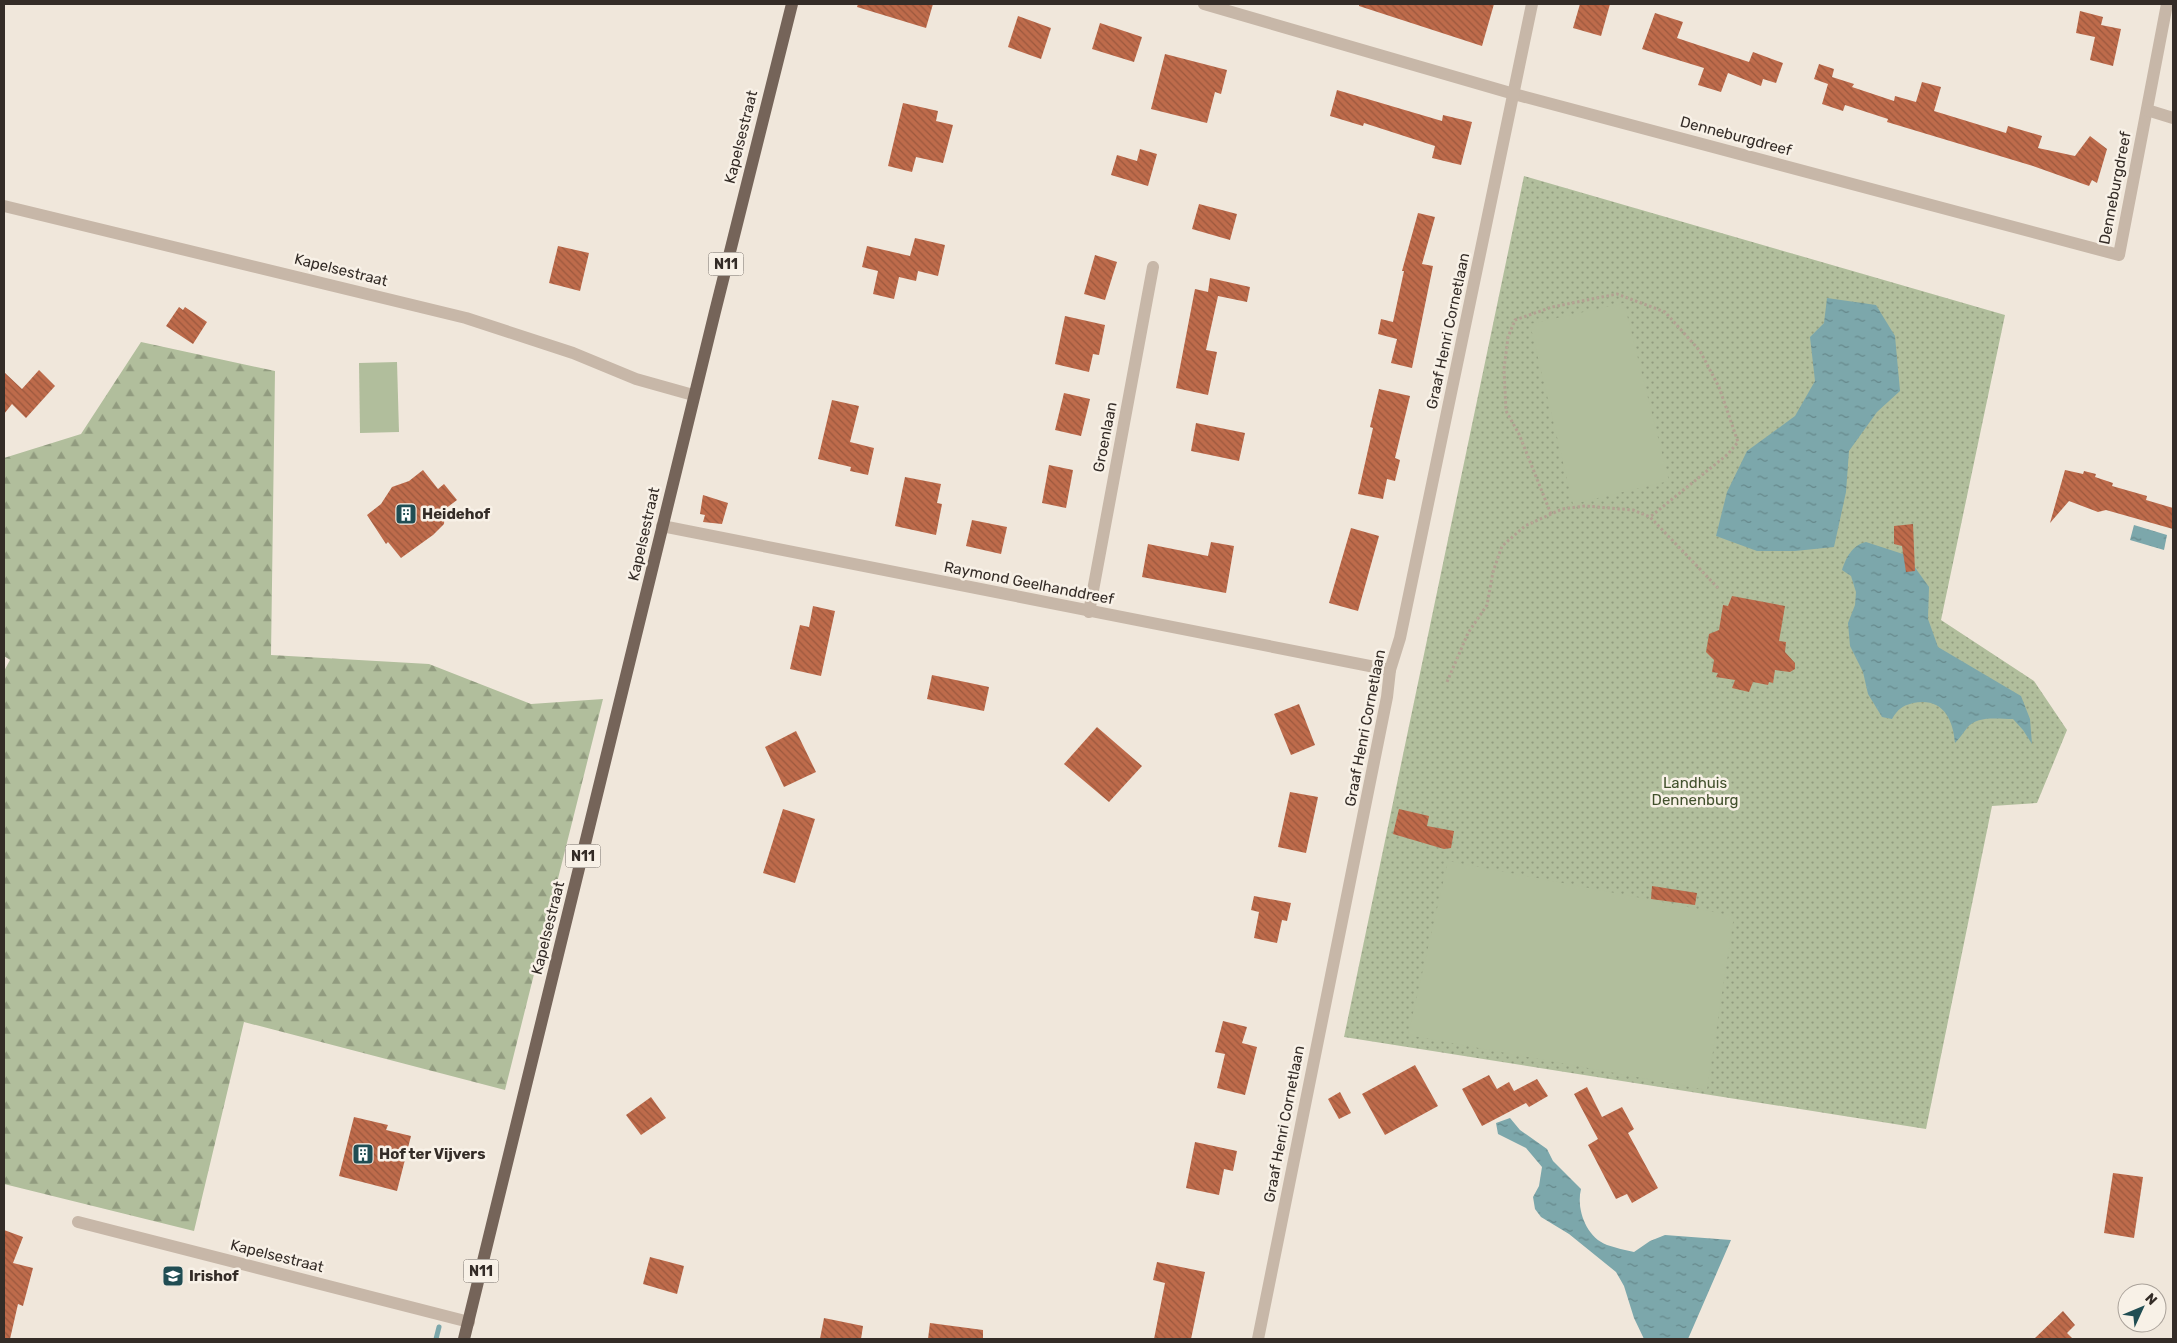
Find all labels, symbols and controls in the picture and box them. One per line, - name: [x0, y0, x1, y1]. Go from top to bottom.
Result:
- street label: Kapelsestraat: [721, 88, 761, 186]
- street label: Denneburgdreef: [1678, 112, 1794, 160]
- street label: Denneburgdreef: [2095, 130, 2135, 246]
- street label: Kapelsestraat: [292, 250, 390, 290]
- street label: Graaf Henri Cornetlaan: [1423, 251, 1473, 411]
- road number: N11: [708, 252, 744, 276]
- street label: Groenlaan: [1089, 400, 1121, 474]
- street label: Kapelsestraat: [624, 485, 664, 583]
- building icon: Heidehof: [394, 502, 418, 526]
- place label: Heidehof: [422, 505, 491, 523]
- street label: Raymond Geelhanddreef: [942, 558, 1116, 608]
- street label: Graaf Henri Cornetlaan: [1341, 648, 1389, 808]
- park label: Landhuis Dennenburg: [1652, 774, 1738, 809]
- road number: N11: [566, 844, 600, 868]
- street label: Kapelsestraat: [528, 879, 568, 977]
- street label: Graaf Henri Cornetlaan: [1260, 1044, 1308, 1204]
- building icon: Hof ter Vijvers: [351, 1142, 375, 1166]
- place label: Hof ter Vijvers: [379, 1145, 485, 1163]
- street label: Kapelsestraat: [228, 1236, 326, 1276]
- road number: N11: [464, 1260, 498, 1282]
- school or university icon: Irishof: [161, 1264, 185, 1288]
- place label: Irishof: [189, 1267, 239, 1285]
- north arrow: [2117, 1283, 2167, 1333]
- text: N: [2141, 1290, 2161, 1309]

